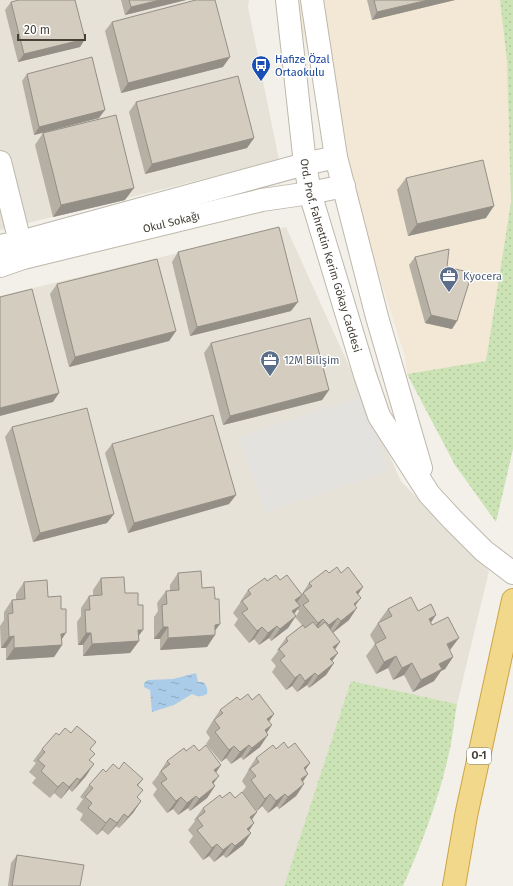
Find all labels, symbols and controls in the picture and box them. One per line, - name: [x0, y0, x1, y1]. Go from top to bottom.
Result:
- scale bar: [18, 16, 85, 42]
- text: 20 m: [24, 23, 50, 37]
- place label: Hafize Özal Ortaokulu: [275, 52, 330, 79]
- bus stop icon: Hafize Özal Ortaokulu: [250, 54, 272, 82]
- street label: Ord. Prof. Fahrettin Kerim Gökay Caddesi: [298, 158, 364, 354]
- street label: Okul Sokağı: [141, 209, 201, 235]
- office icon: Kyocera: [438, 265, 460, 293]
- place label: Kyocera: [463, 270, 502, 283]
- office icon: 12M Bilişim: [259, 349, 281, 377]
- place label: 12M Bilişim: [284, 354, 339, 367]
- road number: O-1: [467, 748, 491, 764]

